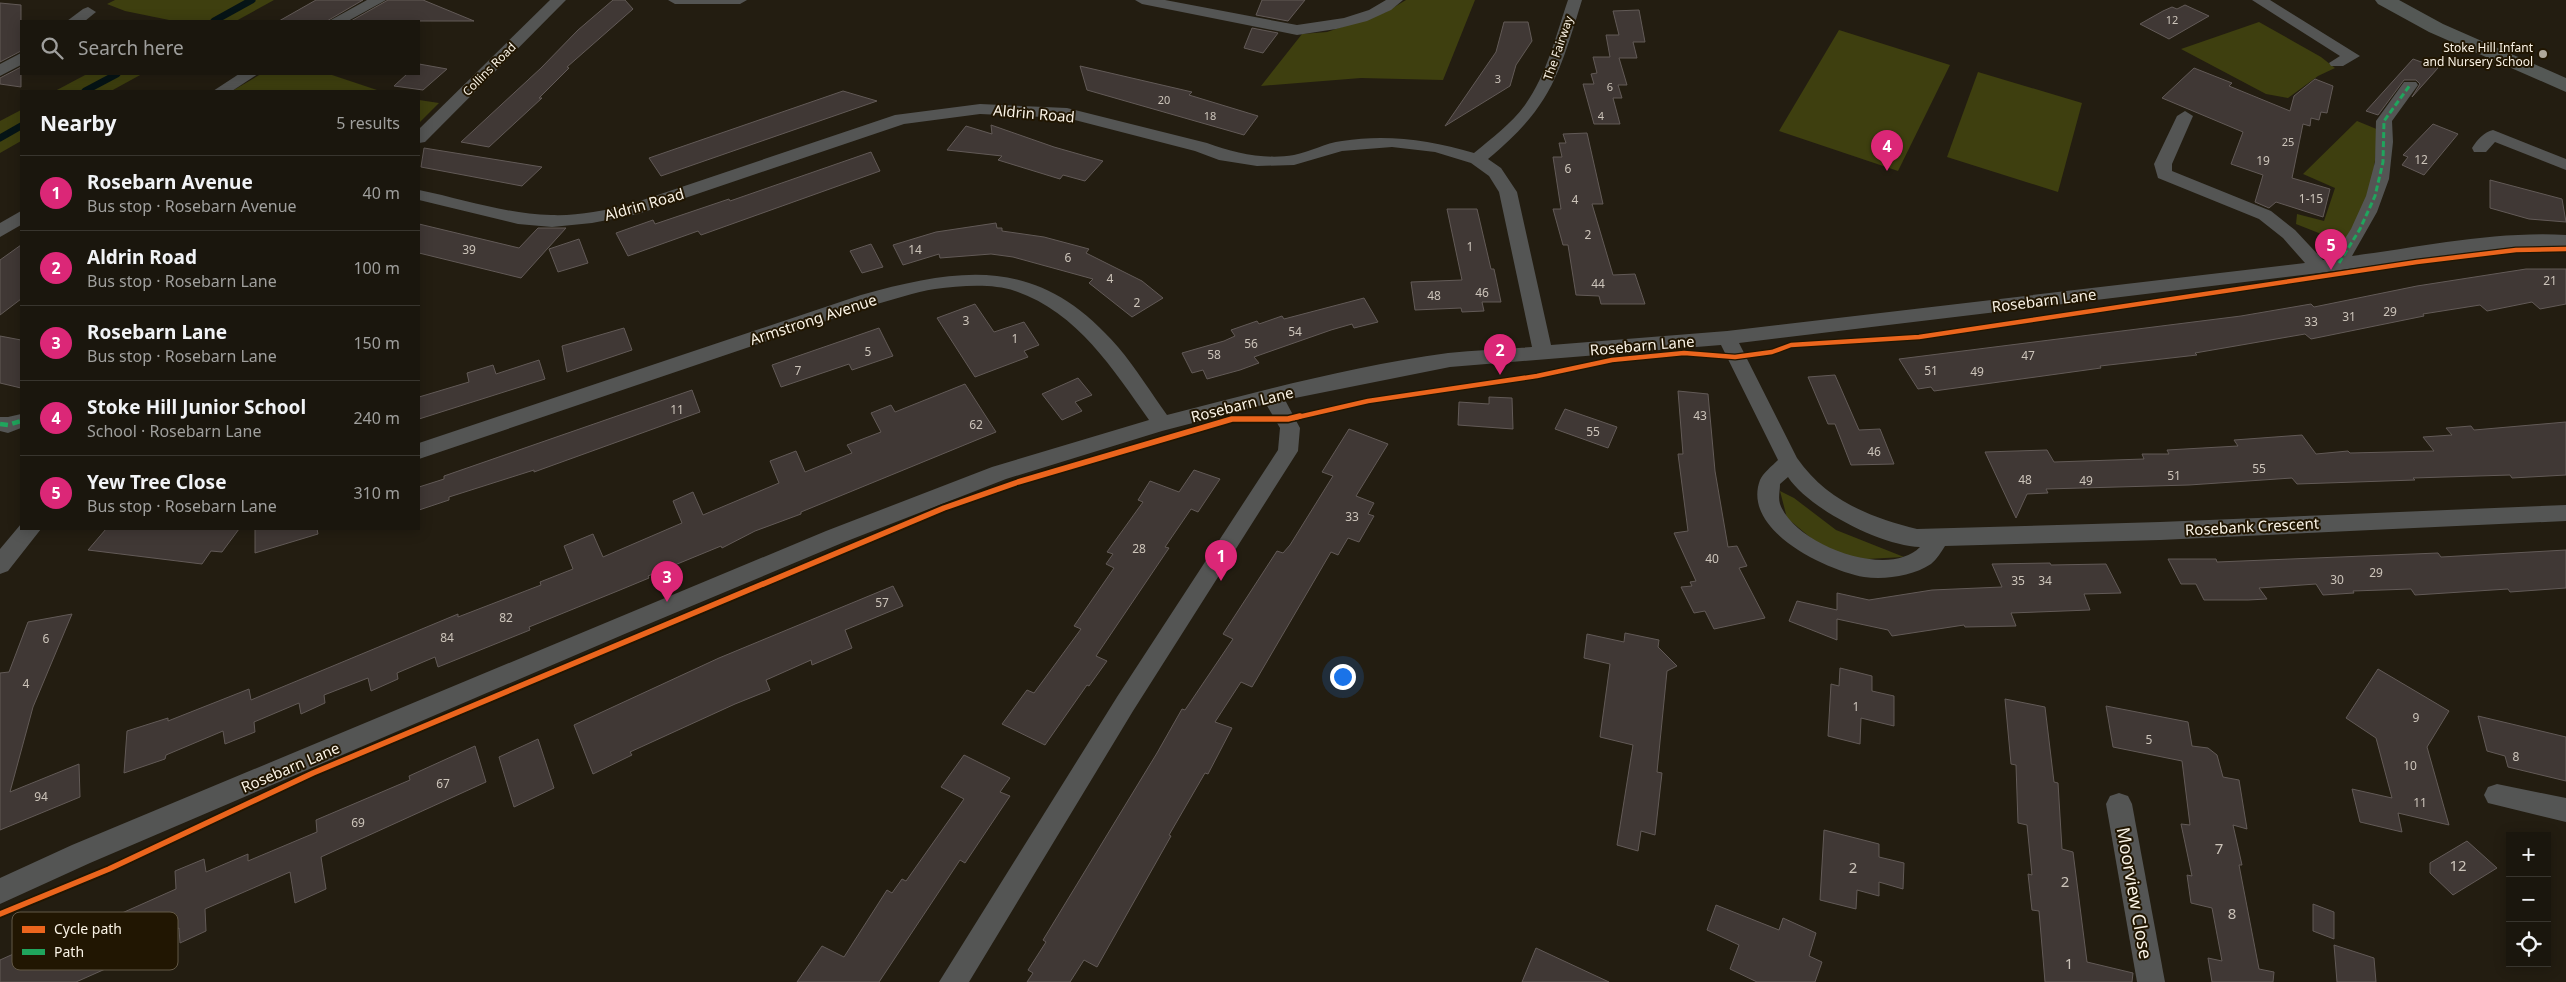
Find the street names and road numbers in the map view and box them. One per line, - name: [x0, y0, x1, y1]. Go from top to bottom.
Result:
- street label: The Fairway: [1539, 13, 1577, 83]
- street label: Collins Road: [459, 39, 519, 99]
- street label: Aldrin Road: [992, 99, 1076, 127]
- street label: Aldrin Road: [602, 183, 686, 225]
- street label: Rosebarn Lane: [1991, 284, 2097, 316]
- street label: Armstrong Avenue: [747, 289, 879, 349]
- street label: Rosebarn Lane: [1589, 330, 1695, 360]
- street label: Rosebarn Lane: [1189, 382, 1295, 426]
- street label: Rosebank Crescent: [2184, 512, 2320, 539]
- street label: Rosebarn Lane: [238, 737, 342, 797]
- street label: Moorview Close: [2112, 825, 2158, 961]

